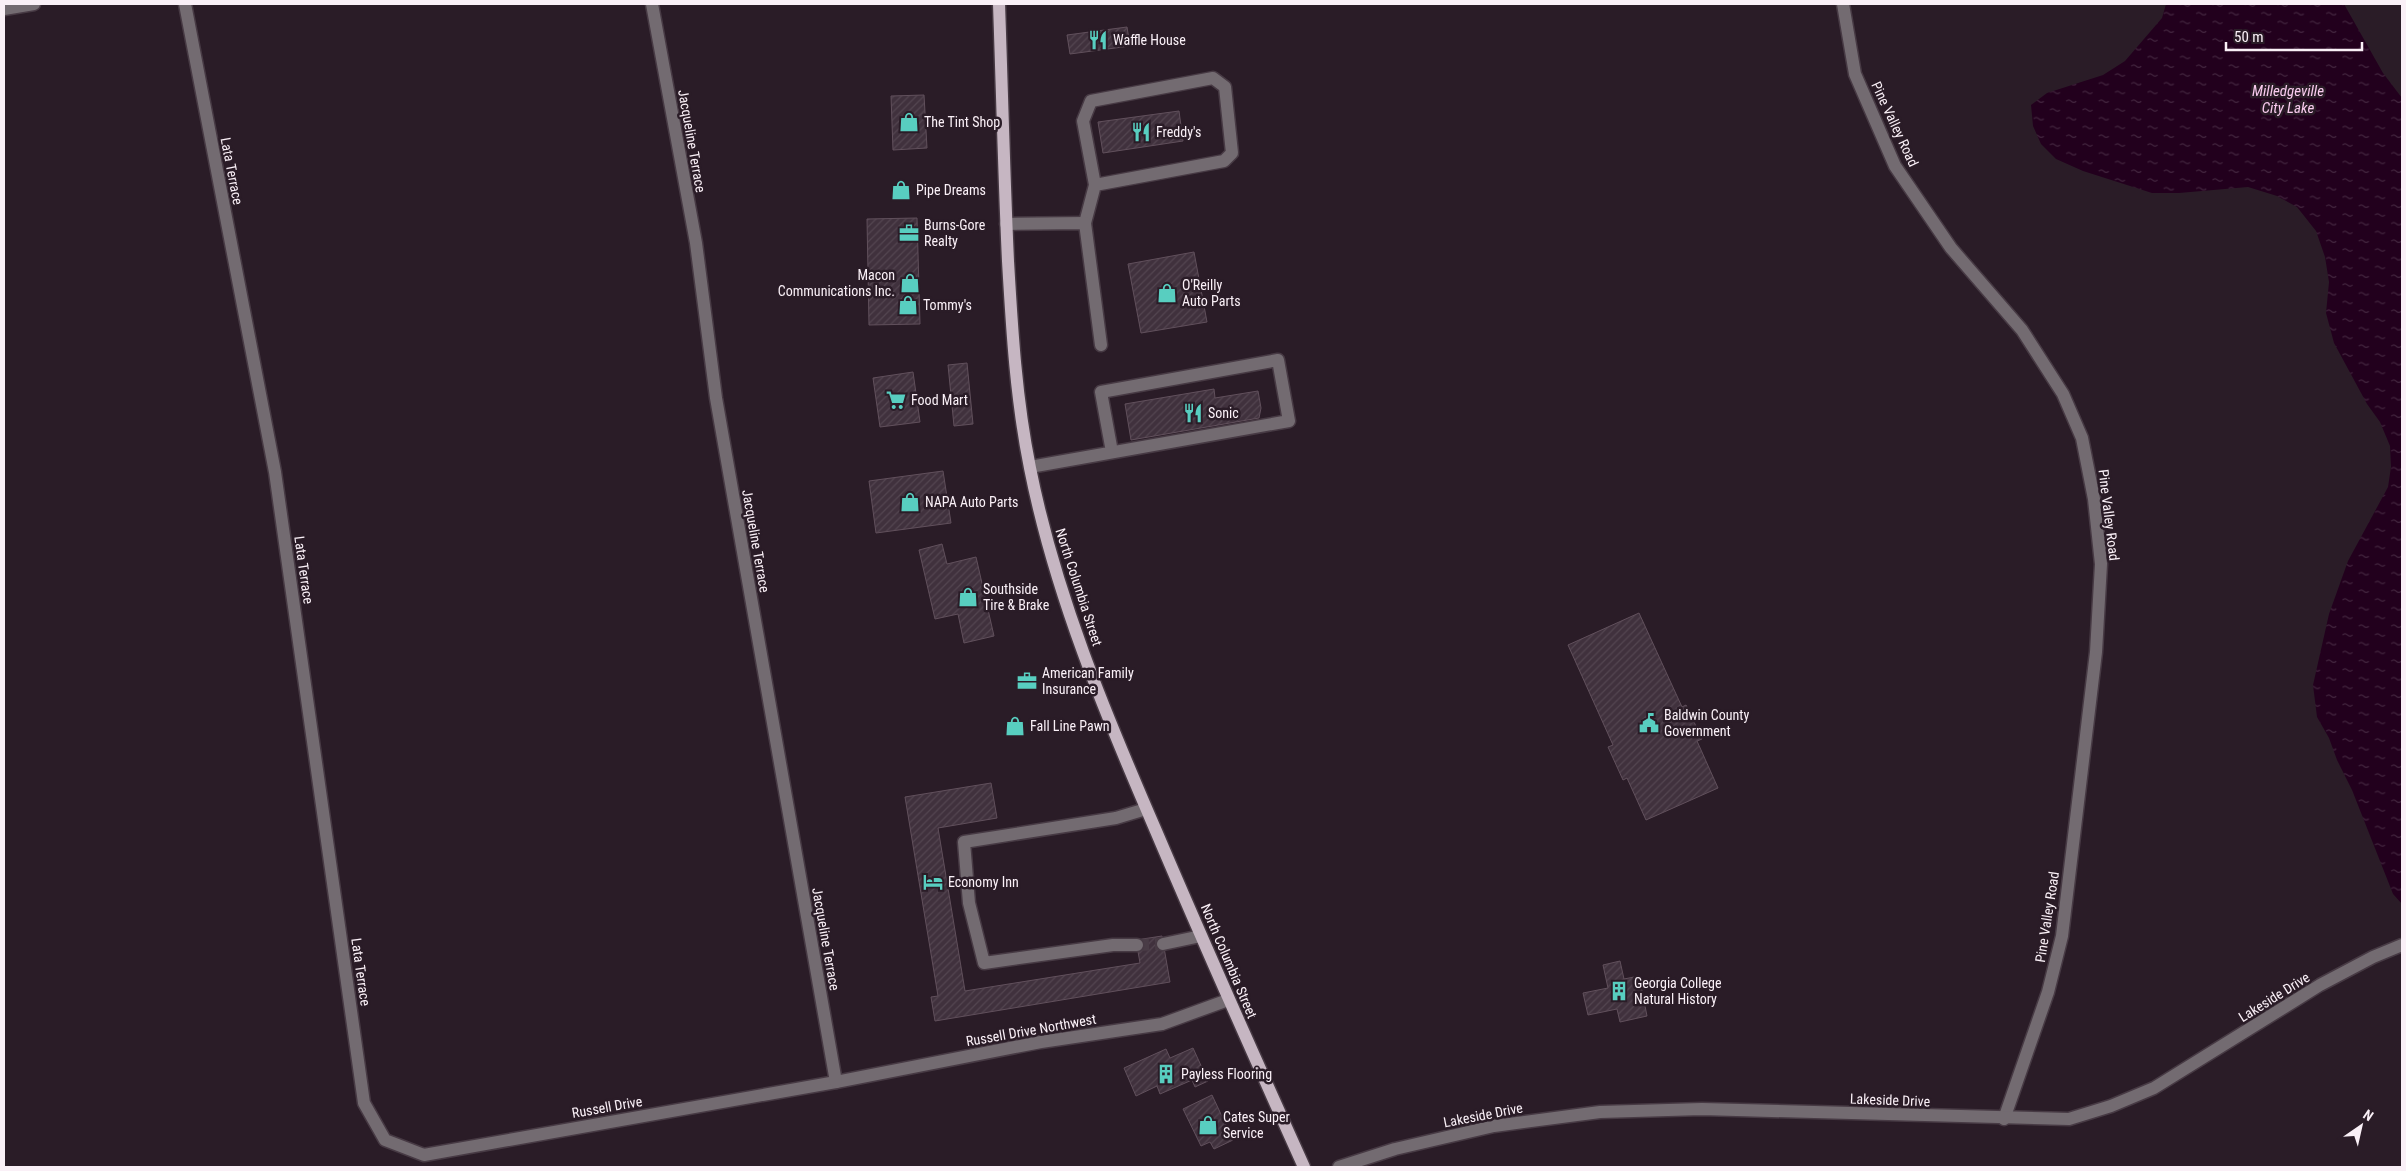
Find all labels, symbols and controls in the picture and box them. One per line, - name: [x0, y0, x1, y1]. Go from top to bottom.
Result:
- scale bar: [2226, 20, 2362, 52]
- text: 50 m: [2234, 28, 2264, 46]
- restaurant icon: Waffle House: [1087, 29, 1109, 51]
- place label: Waffle House: [1113, 32, 1186, 48]
- street label: Pine Valley Road: [1868, 79, 1922, 169]
- water label: Milledgeville City Lake: [2252, 82, 2324, 117]
- street label: Jacqueline Terrace: [675, 88, 709, 194]
- shop icon: The Tint Shop: [898, 111, 920, 133]
- place label: The Tint Shop: [924, 114, 1000, 130]
- restaurant icon: Freddy's: [1130, 121, 1152, 143]
- place label: Freddy's: [1156, 124, 1201, 140]
- street label: Lata Terrace: [218, 136, 246, 206]
- shop icon: Pipe Dreams: [890, 179, 912, 201]
- place label: Pipe Dreams: [916, 182, 986, 198]
- place label: Burns-Gore Realty: [924, 217, 986, 249]
- office icon: Burns-Gore Realty: [898, 222, 920, 244]
- place label: Macon Communications Inc.: [778, 267, 895, 299]
- shop icon: Macon Communications Inc.: [899, 272, 921, 294]
- place label: O'Reilly Auto Parts: [1182, 277, 1241, 309]
- shop icon: O'Reilly Auto Parts: [1156, 282, 1178, 304]
- shop icon: Tommy's: [897, 294, 919, 316]
- place label: Tommy's: [923, 297, 972, 313]
- supermarket icon: Food Mart: [885, 389, 907, 411]
- place label: Food Mart: [911, 392, 968, 408]
- restaurant icon: Sonic: [1182, 402, 1204, 424]
- place label: Sonic: [1208, 405, 1239, 421]
- street label: Pine Valley Road: [2095, 468, 2123, 562]
- street label: Jacqueline Terrace: [739, 488, 773, 594]
- shop icon: NAPA Auto Parts: [899, 491, 921, 513]
- place label: NAPA Auto Parts: [925, 494, 1019, 510]
- street label: North Columbia Street: [1052, 526, 1106, 648]
- street label: Lata Terrace: [291, 535, 317, 605]
- place label: Southside Tire & Brake: [983, 581, 1050, 613]
- shop icon: Southside Tire & Brake: [957, 586, 979, 608]
- place label: American Family Insurance: [1042, 665, 1134, 697]
- office icon: American Family Insurance: [1016, 670, 1038, 692]
- place label: Baldwin County Government: [1664, 707, 1749, 739]
- public building icon: Baldwin County Government: [1638, 712, 1660, 734]
- shop icon: Fall Line Pawn: [1004, 715, 1026, 737]
- place label: Fall Line Pawn: [1030, 718, 1110, 734]
- street label: Pine Valley Road: [2032, 870, 2062, 964]
- hotel icon: Economy Inn: [922, 871, 944, 893]
- place label: Economy Inn: [948, 874, 1019, 890]
- street label: Jacqueline Terrace: [809, 886, 843, 992]
- street label: North Columbia Street: [1198, 901, 1260, 1021]
- street label: Lata Terrace: [348, 937, 374, 1007]
- street label: Lakeside Drive: [2236, 969, 2313, 1025]
- place label: Georgia College Natural History: [1634, 975, 1722, 1007]
- building icon: Georgia College Natural History: [1608, 980, 1630, 1002]
- street label: Russell Drive Northwest: [965, 1011, 1097, 1049]
- building icon: Payless Flooring: [1155, 1063, 1177, 1085]
- place label: Payless Flooring: [1181, 1066, 1272, 1082]
- street label: Lakeside Drive: [1850, 1091, 1931, 1109]
- street label: Russell Drive: [571, 1093, 644, 1121]
- street label: Lakeside Drive: [1442, 1099, 1524, 1131]
- north arrow: [2336, 1101, 2386, 1151]
- text: N: [2360, 1106, 2376, 1124]
- place label: Cates Super Service: [1223, 1109, 1290, 1141]
- shop icon: Cates Super Service: [1197, 1114, 1219, 1136]

